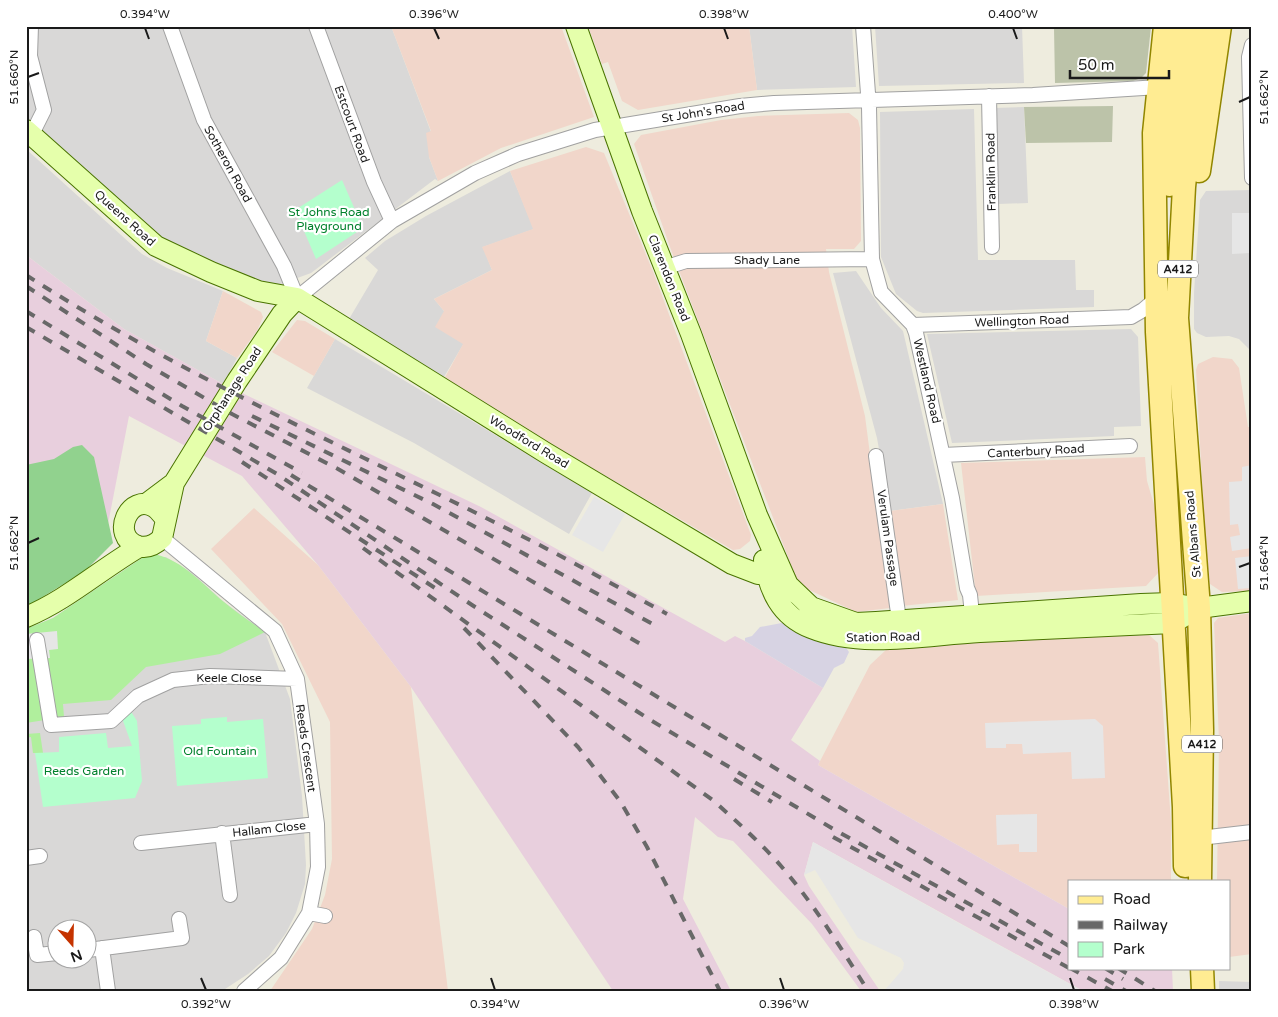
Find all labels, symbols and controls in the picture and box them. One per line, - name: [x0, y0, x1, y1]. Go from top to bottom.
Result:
- text: 0.394°W: [120, 7, 170, 21]
- text: 0.396°W: [409, 7, 459, 21]
- text: 0.398°W: [699, 7, 749, 21]
- text: 0.400°W: [988, 7, 1038, 21]
- scale bar: [1070, 48, 1169, 80]
- text: 51.660°N: [7, 50, 21, 104]
- text: 50 m: [1078, 56, 1115, 74]
- text: 51.662°N: [1257, 70, 1271, 124]
- street label: Estcourt Road: [332, 83, 372, 165]
- street label: St John's Road: [660, 99, 746, 125]
- street label: Sotheron Road: [201, 123, 255, 205]
- street label: Franklin Road: [983, 133, 999, 211]
- street label: Queens Road: [92, 187, 158, 249]
- park label: St Johns Road Playground: [288, 205, 370, 233]
- street label: Clarendon Road: [645, 233, 693, 323]
- street label: Shady Lane: [734, 253, 800, 267]
- road number: A412: [1158, 260, 1198, 278]
- street label: Wellington Road: [974, 312, 1070, 330]
- street label: Westland Road: [910, 337, 944, 425]
- street label: Orphanage Road: [200, 344, 264, 434]
- street label: Woodford Road: [487, 413, 571, 471]
- street label: Canterbury Road: [987, 441, 1085, 461]
- street label: Verulam Passage: [874, 489, 902, 587]
- street label: St Albans Road: [1182, 490, 1204, 578]
- text: 51.662°N: [7, 516, 21, 570]
- text: 51.664°N: [1257, 536, 1271, 590]
- street label: Station Road: [846, 629, 920, 645]
- street label: Keele Close: [196, 671, 262, 685]
- street label: Reeds Crescent: [293, 703, 319, 793]
- road number: A412: [1182, 736, 1222, 752]
- park label: Old Fountain: [183, 744, 257, 758]
- park label: Reeds Garden: [44, 764, 124, 778]
- street label: Hallam Close: [232, 818, 307, 840]
- legend: [1068, 880, 1230, 970]
- text: Road: [1113, 890, 1151, 908]
- text: Railway: [1113, 916, 1168, 934]
- north arrow: [48, 920, 98, 970]
- text: Park: [1113, 940, 1145, 958]
- text: N: [68, 946, 84, 966]
- text: 0.392°W: [181, 997, 231, 1011]
- text: 0.394°W: [470, 997, 520, 1011]
- text: 0.396°W: [759, 997, 809, 1011]
- text: 0.398°W: [1049, 997, 1099, 1011]

